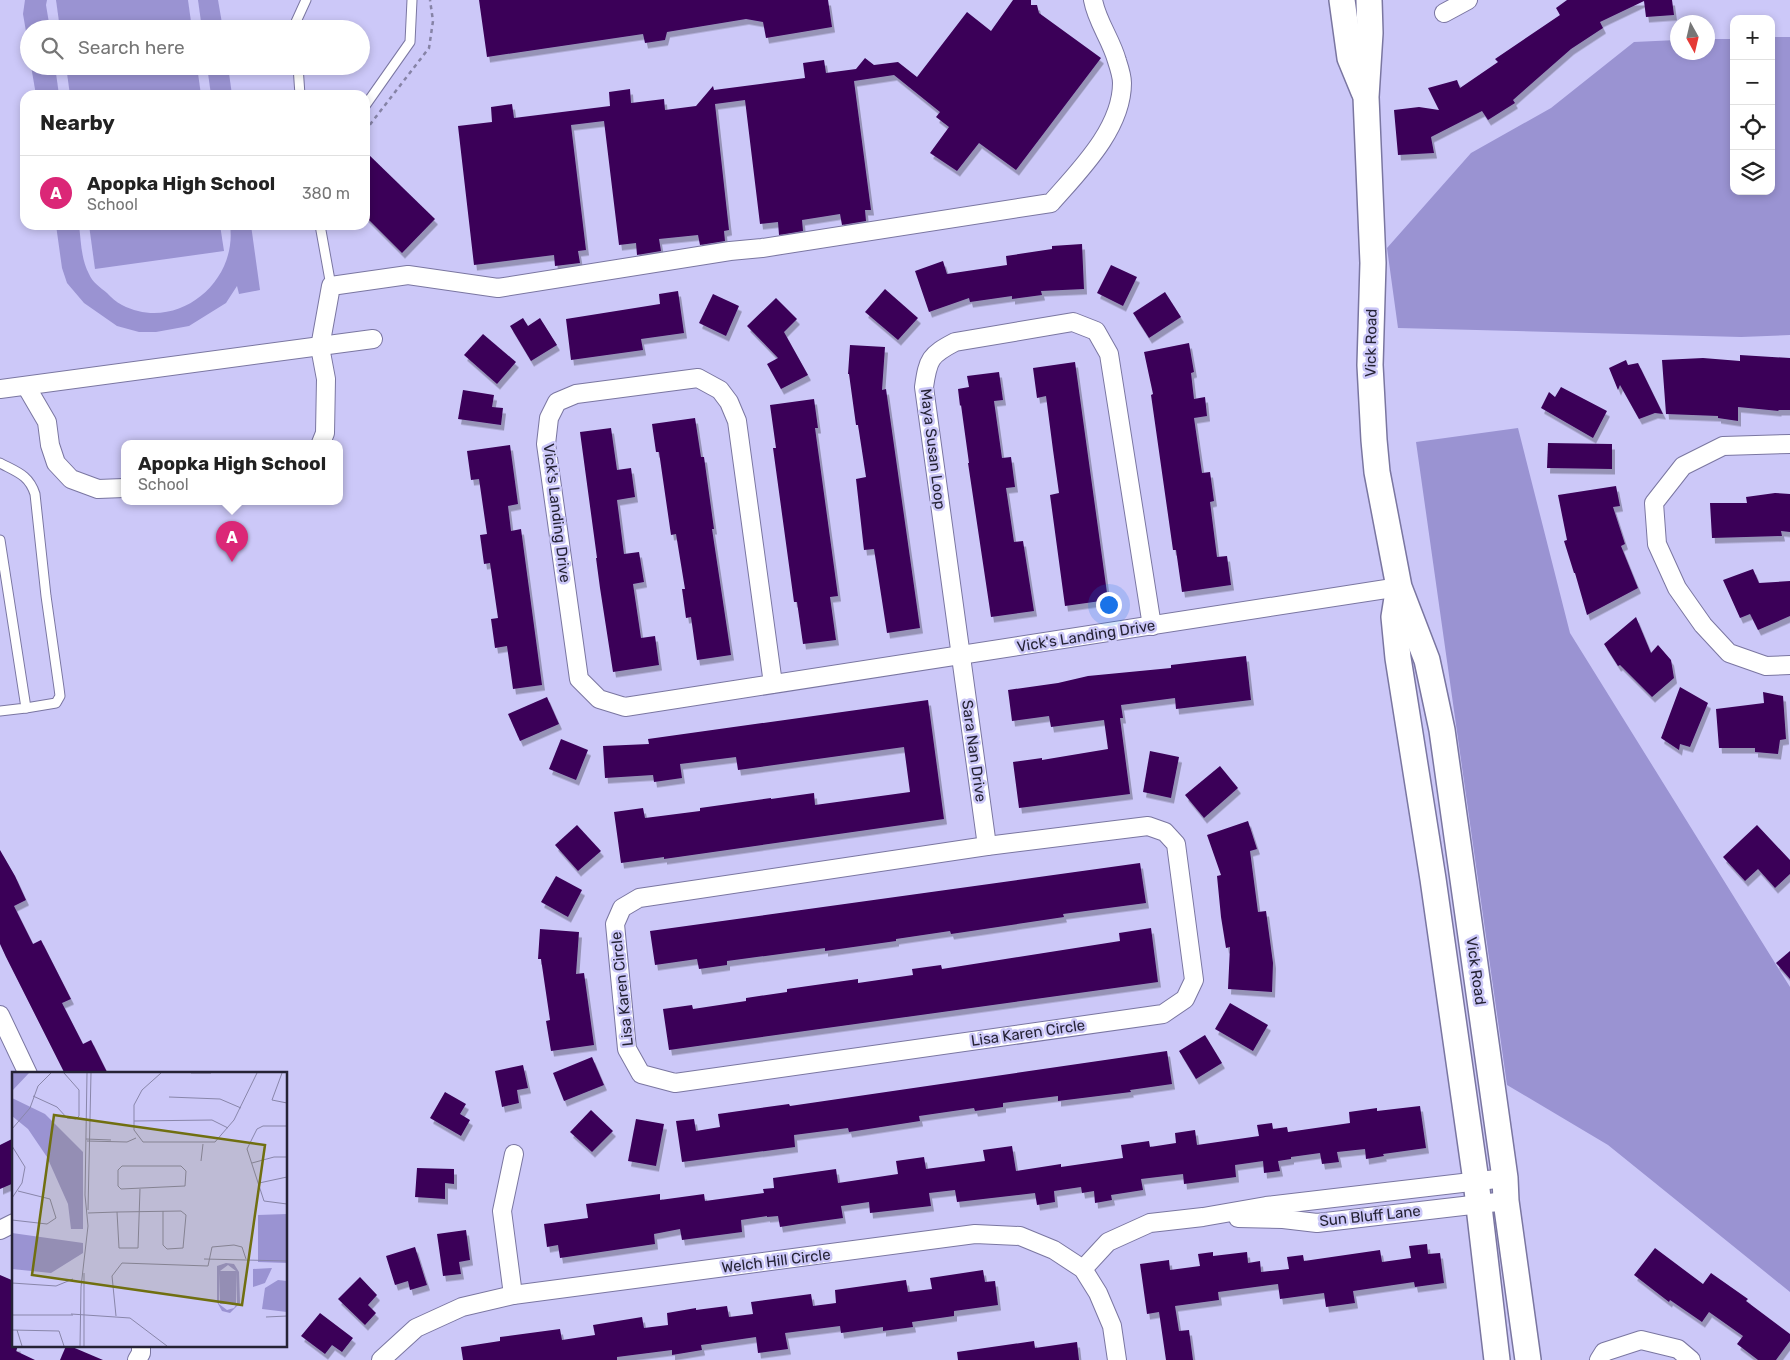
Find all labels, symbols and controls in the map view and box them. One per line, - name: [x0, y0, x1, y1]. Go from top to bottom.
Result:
- north arrow: [1670, 15, 1715, 60]
- map controls: [1730, 15, 1775, 195]
- button: +: [1730, 15, 1775, 60]
- search box: [20, 20, 370, 75]
- icon: search: [38, 34, 66, 62]
- text: Search here: [78, 36, 185, 59]
- button: −: [1730, 60, 1775, 105]
- button: locate: [1730, 105, 1775, 150]
- text: Nearby: [40, 110, 115, 135]
- button: layers: [1730, 150, 1775, 195]
- text: Apopka High School: [87, 172, 275, 195]
- text: A: [50, 184, 62, 203]
- text: 380 m: [302, 184, 350, 203]
- text: School: [87, 195, 138, 214]
- street label: Vick Road: [1361, 309, 1381, 377]
- street label: Maya Susan Loop: [917, 388, 949, 510]
- popup: [121, 440, 343, 505]
- street label: Vick's Landing Drive: [540, 442, 574, 584]
- text: Apopka High School: [138, 452, 326, 475]
- text: School: [138, 475, 189, 494]
- pin: A: [216, 521, 248, 562]
- your location: [1096, 592, 1122, 618]
- street label: Vick's Landing Drive: [1016, 616, 1156, 656]
- street label: Sara Nan Drive: [958, 699, 990, 803]
- street label: Lisa Karen Circle: [607, 931, 637, 1047]
- street label: Vick Road: [1462, 936, 1490, 1006]
- street label: Lisa Karen Circle: [970, 1016, 1086, 1050]
- inset map: [12, 1072, 288, 1348]
- street label: Sun Bluff Lane: [1318, 1202, 1422, 1230]
- street label: Welch Hill Circle: [720, 1245, 832, 1277]

